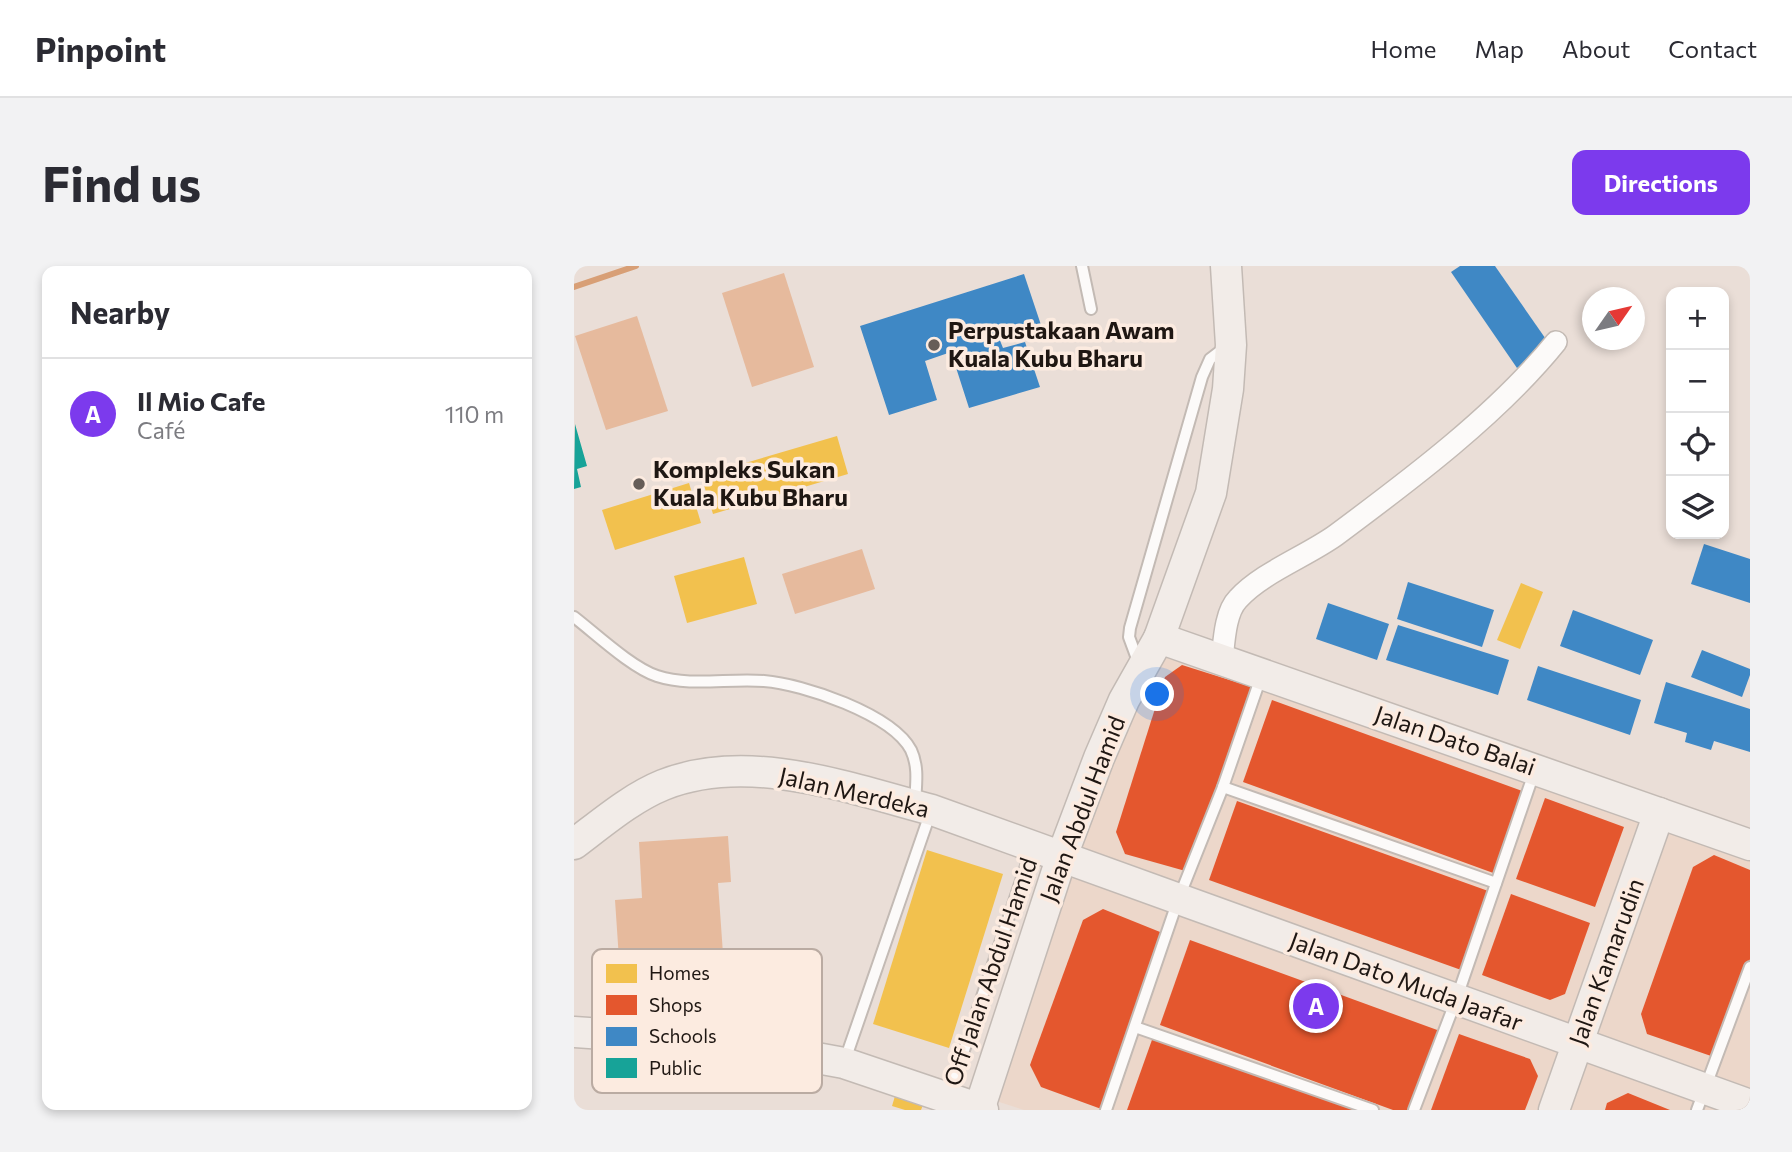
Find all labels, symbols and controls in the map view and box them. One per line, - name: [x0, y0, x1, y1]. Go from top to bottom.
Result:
- text: Pinpoint: [35, 28, 166, 69]
- text: Home: [1371, 34, 1437, 63]
- text: Map: [1475, 34, 1524, 63]
- text: About: [1562, 34, 1630, 63]
- text: Contact: [1668, 34, 1757, 63]
- button: Directions: [1572, 150, 1750, 215]
- text: Find us: [42, 152, 201, 212]
- north arrow: [1582, 287, 1645, 350]
- map controls: [1666, 287, 1729, 539]
- button: +: [1666, 287, 1729, 350]
- text: Nearby: [70, 293, 170, 330]
- place label: Perpustakaan Awam Kuala Kubu Bharu: [948, 315, 1175, 372]
- marker: Perpustakaan Awam Kuala Kubu Bharu: [926, 337, 942, 353]
- button: −: [1666, 350, 1729, 413]
- text: Il Mio Cafe: [137, 385, 265, 416]
- text: A: [85, 400, 101, 428]
- text: 110 m: [445, 400, 504, 428]
- button: locate: [1666, 413, 1729, 476]
- text: Café: [137, 416, 185, 444]
- place label: Kompleks Sukan Kuala Kubu Bharu: [653, 454, 848, 511]
- marker: Kompleks Sukan Kuala Kubu Bharu: [631, 476, 647, 492]
- button: layers: [1666, 476, 1729, 539]
- your location: [1140, 677, 1174, 711]
- street label: Jalan Dato Balai: [1371, 698, 1540, 781]
- street label: Jalan Abdul Hamid: [1033, 711, 1130, 906]
- street label: Jalan Merdeka: [776, 760, 932, 823]
- street label: Off Jalan Abdul Hamid: [937, 854, 1042, 1089]
- street label: Jalan Kamarudin: [1562, 874, 1649, 1049]
- street label: Jalan Dato Muda Jaafar: [1286, 925, 1528, 1036]
- legend: [592, 949, 822, 1093]
- text: Homes: [649, 961, 710, 984]
- pin: A: [1293, 980, 1339, 1032]
- text: Shops: [649, 993, 702, 1016]
- text: Schools: [649, 1024, 717, 1047]
- text: Public: [649, 1056, 702, 1079]

